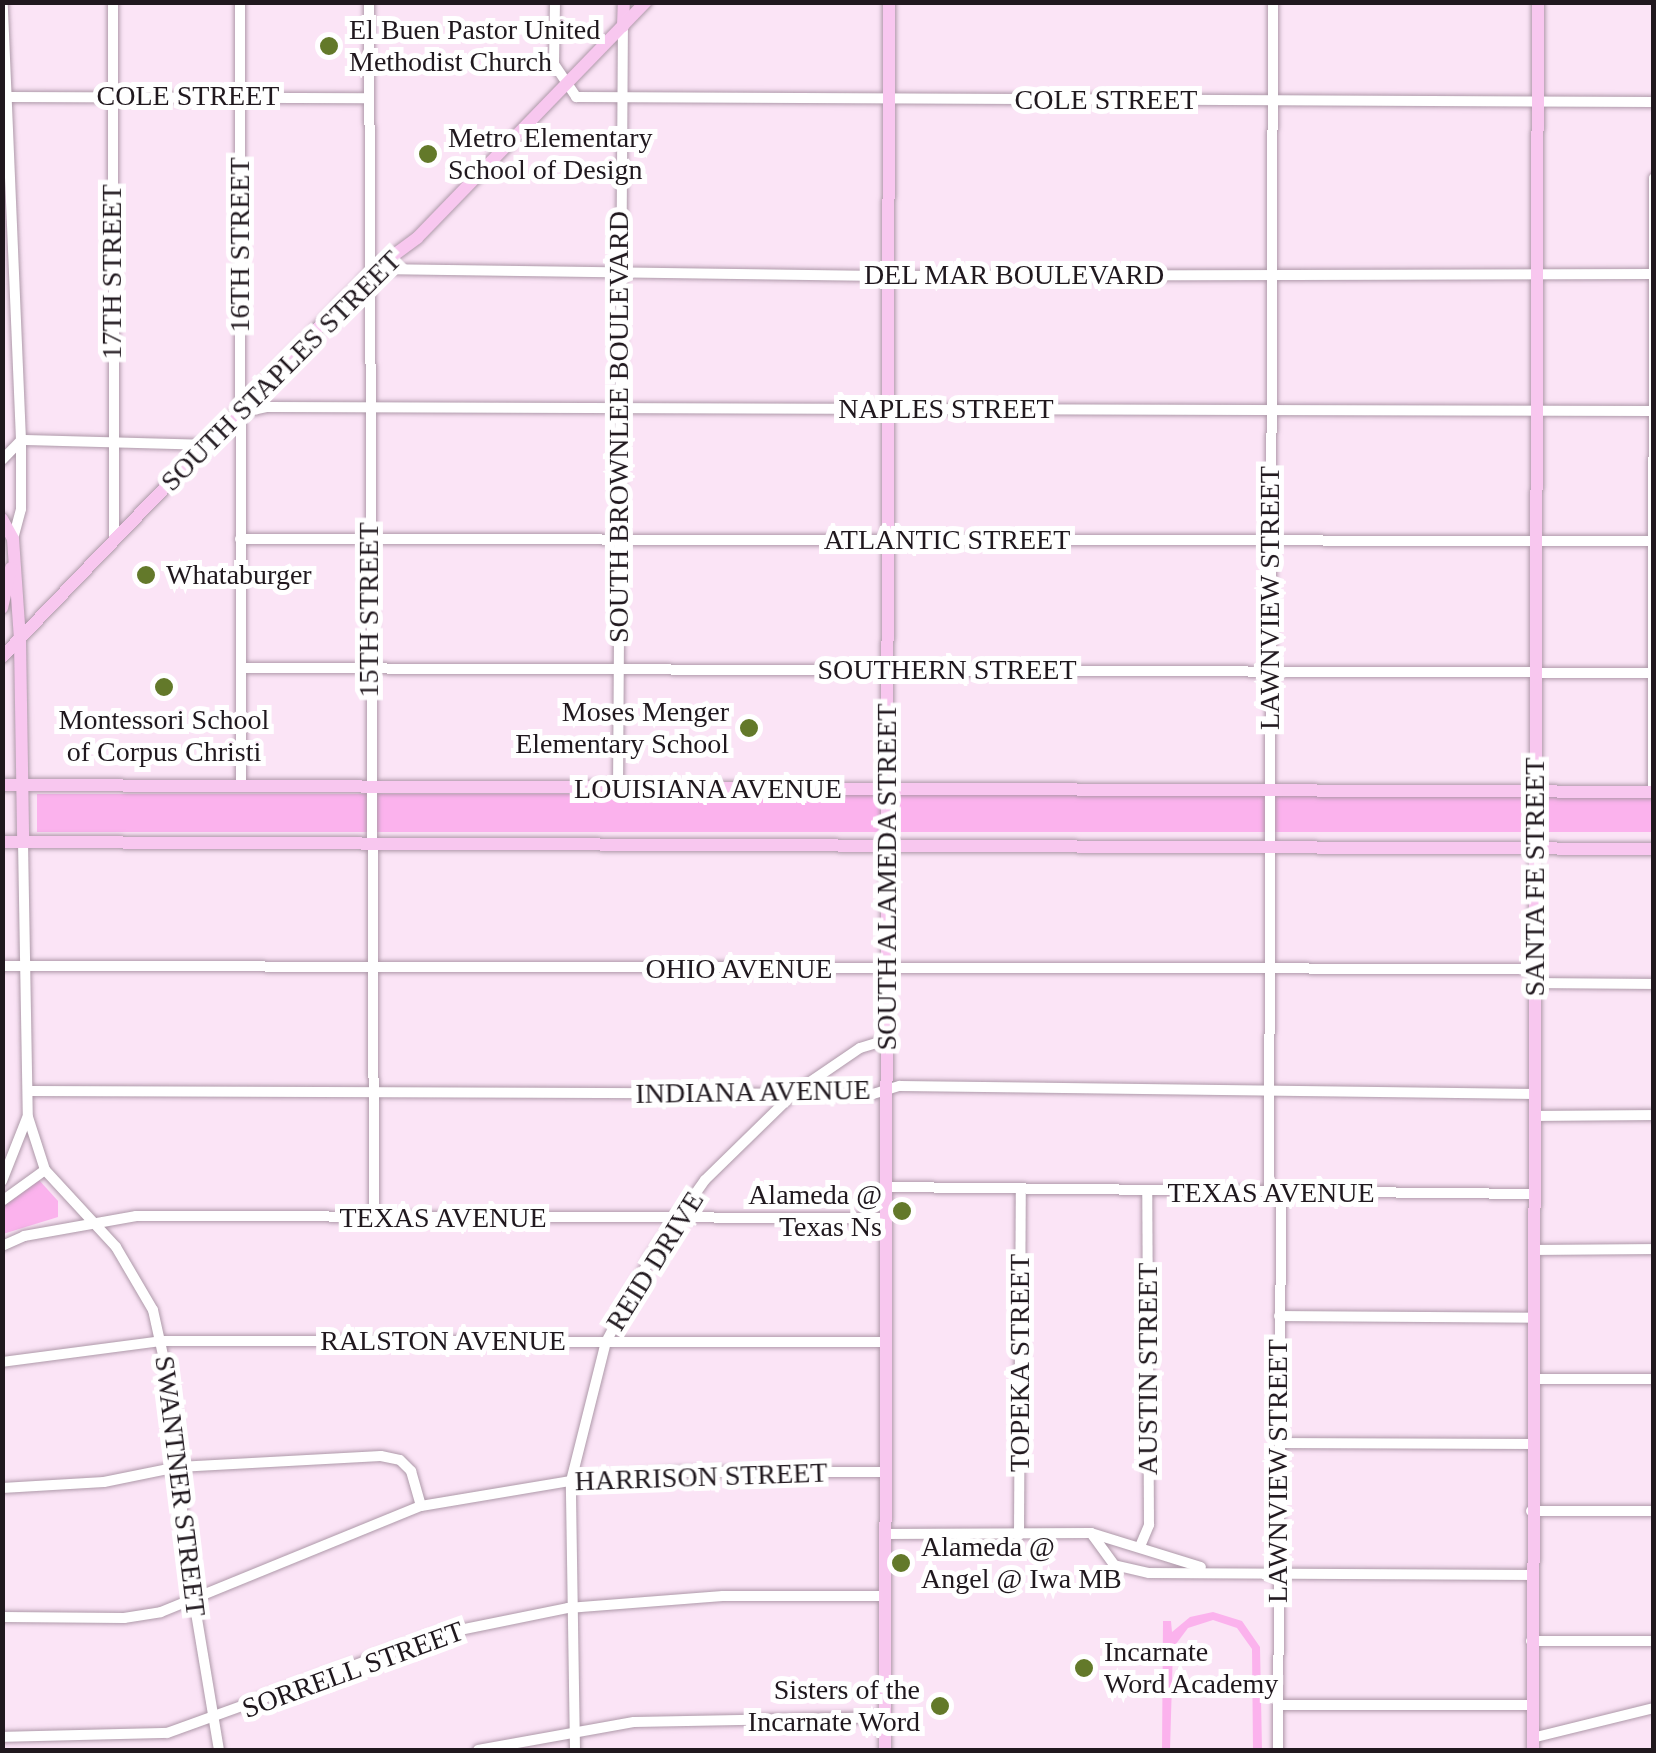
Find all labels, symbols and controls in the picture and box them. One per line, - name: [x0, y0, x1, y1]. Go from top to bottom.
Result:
- place label: El Buen Pastor United Methodist Church: [349, 13, 600, 79]
- marker: El Buen Pastor United Methodist Church: [318, 35, 340, 57]
- street label: COLE STREET: [97, 79, 279, 113]
- street label: COLE STREET: [1015, 83, 1197, 117]
- place label: Metro Elementary School of Design: [448, 121, 652, 187]
- marker: Metro Elementary School of Design: [417, 143, 439, 165]
- street label: 16TH STREET: [223, 158, 257, 332]
- street label: 17TH STREET: [95, 185, 129, 359]
- street label: SOUTH BROWNLEE BOULEVARD: [602, 211, 636, 643]
- street label: SOUTH STAPLES STREET: [154, 244, 408, 498]
- street label: DEL MAR BOULEVARD: [863, 258, 1165, 292]
- street label: NAPLES STREET: [838, 392, 1054, 426]
- street label: LAWNVIEW STREET: [1253, 466, 1287, 730]
- street label: 15TH STREET: [352, 523, 386, 697]
- street label: ATLANTIC STREET: [824, 523, 1070, 557]
- place label: Whataburger: [166, 558, 312, 592]
- marker: Whataburger: [135, 564, 157, 586]
- street label: SOUTHERN STREET: [818, 653, 1076, 687]
- marker: Montessori School of Corpus Christi: [153, 676, 175, 698]
- place label: Moses Menger Elementary School: [515, 695, 729, 761]
- street label: SOUTH ALAMEDA STREET: [870, 702, 904, 1052]
- place label: Montessori School of Corpus Christi: [59, 703, 269, 769]
- marker: Moses Menger Elementary School: [738, 717, 760, 739]
- street label: SANTA FE STREET: [1518, 757, 1552, 997]
- street label: LOUISIANA AVENUE: [573, 772, 843, 806]
- street label: OHIO AVENUE: [645, 952, 833, 986]
- street label: INDIANA AVENUE: [634, 1073, 872, 1111]
- street label: TEXAS AVENUE: [1167, 1176, 1375, 1210]
- place label: Alameda @ Texas Ns: [748, 1178, 882, 1244]
- street label: REID DRIVE: [599, 1185, 711, 1337]
- marker: Alameda @ Texas Ns: [891, 1200, 913, 1222]
- street label: TEXAS AVENUE: [339, 1201, 547, 1235]
- street label: TOPEKA STREET: [1003, 1253, 1037, 1473]
- street label: AUSTIN STREET: [1131, 1263, 1165, 1475]
- street label: RALSTON AVENUE: [319, 1324, 567, 1358]
- street label: LAWNVIEW STREET: [1261, 1339, 1295, 1603]
- street label: SWANTNER STREET: [147, 1354, 213, 1618]
- street label: HARRISON STREET: [574, 1456, 828, 1498]
- place label: Alameda @ Angel @ Iwa MB: [921, 1530, 1122, 1596]
- marker: Alameda @ Angel @ Iwa MB: [890, 1552, 912, 1574]
- street label: SORRELL STREET: [237, 1614, 469, 1726]
- place label: Incarnate Word Academy: [1104, 1635, 1280, 1701]
- marker: Incarnate Word Academy: [1073, 1657, 1095, 1679]
- place label: Sisters of the Incarnate Word: [747, 1673, 920, 1739]
- marker: Sisters of the Incarnate Word: [929, 1695, 951, 1717]

